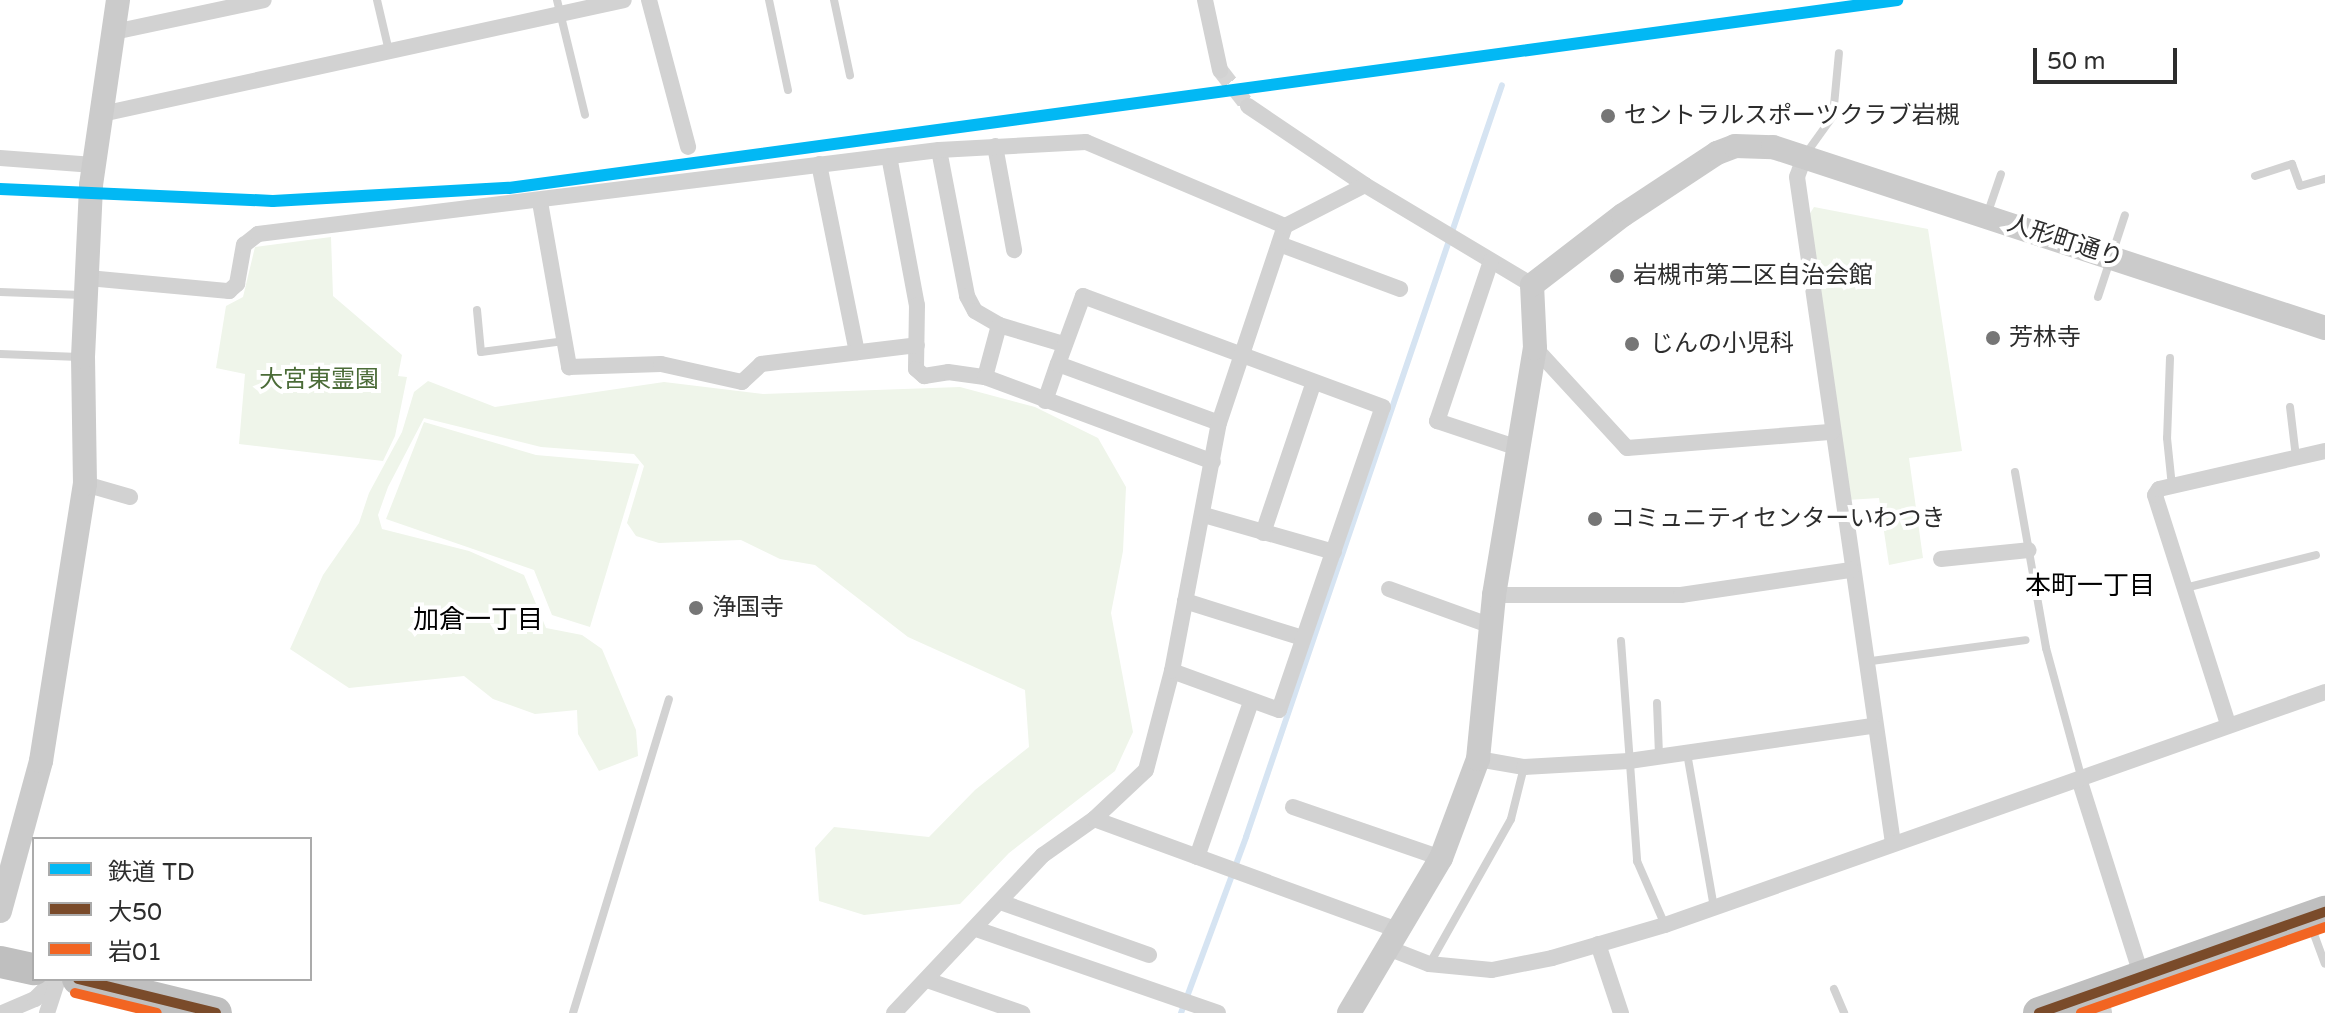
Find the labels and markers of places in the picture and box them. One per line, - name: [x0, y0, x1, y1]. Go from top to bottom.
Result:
- place label: セントラルスポーツクラブ岩槻: [1624, 102, 1960, 130]
- marker: セントラルスポーツクラブ岩槻: [1599, 107, 1617, 125]
- place label: 岩槻市第二区自治会館: [1633, 262, 1873, 290]
- marker: 岩槻市第二区自治会館: [1608, 267, 1626, 285]
- place label: 芳林寺: [2009, 324, 2081, 352]
- marker: 芳林寺: [1984, 329, 2002, 347]
- place label: じんの小児科: [1650, 330, 1794, 358]
- marker: じんの小児科: [1621, 333, 1643, 355]
- place label: コミュニティセンターいわつき: [1611, 505, 1947, 533]
- marker: コミュニティセンターいわつき: [1586, 510, 1604, 528]
- place label: 浄国寺: [712, 594, 784, 622]
- marker: 浄国寺: [687, 599, 705, 617]

